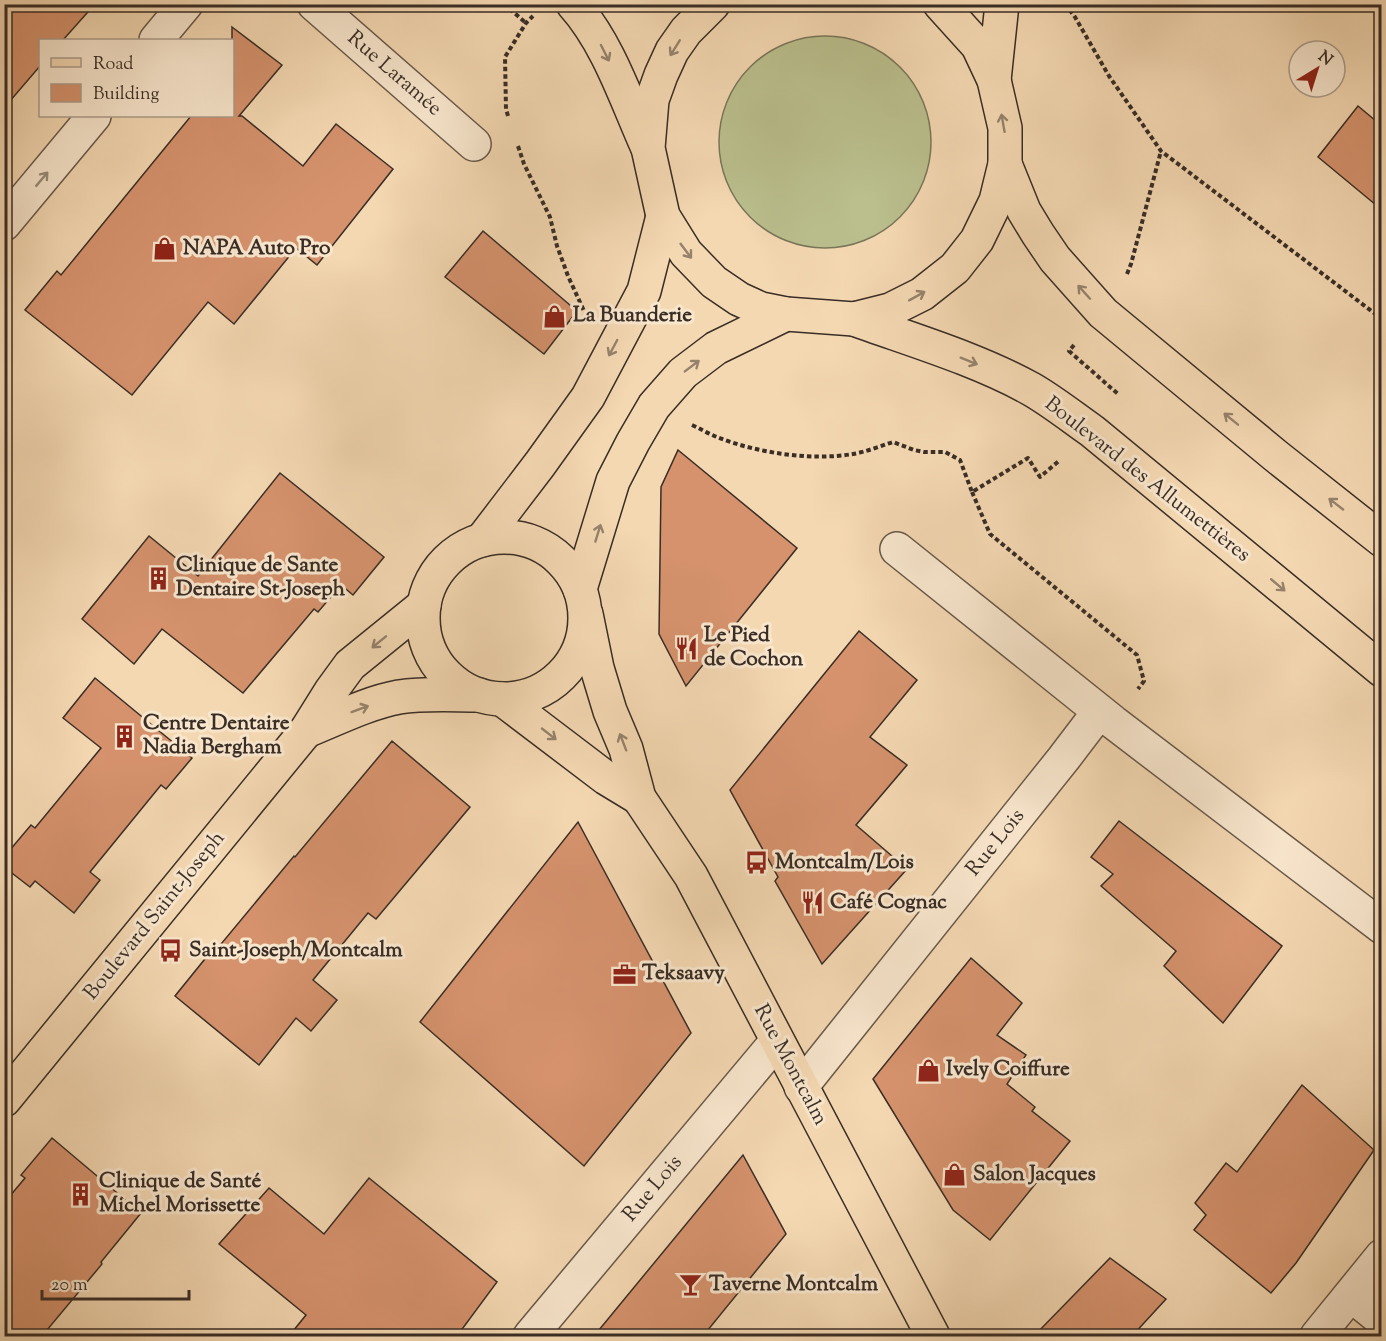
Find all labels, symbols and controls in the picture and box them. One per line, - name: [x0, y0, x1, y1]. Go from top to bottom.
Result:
- street label: Rue Laramée: [340, 24, 448, 124]
- legend: [39, 39, 234, 117]
- one-way arrow: [668, 39, 680, 56]
- north arrow: [1287, 39, 1347, 99]
- one-way arrow: [600, 44, 612, 62]
- text: N: [1313, 46, 1337, 72]
- text: Road: [93, 52, 133, 78]
- text: Building: [93, 82, 159, 108]
- one-way arrow: [998, 114, 1009, 133]
- one-way arrow: [35, 172, 49, 187]
- place label: NAPA Auto Pro: [183, 234, 331, 264]
- shop icon: NAPA Auto Pro: [152, 236, 178, 262]
- one-way arrow: [679, 242, 692, 258]
- one-way arrow: [1077, 285, 1091, 300]
- one-way arrow: [908, 290, 925, 302]
- place label: La Buanderie: [573, 301, 692, 331]
- shop icon: La Buanderie: [542, 303, 568, 329]
- one-way arrow: [607, 339, 618, 357]
- one-way arrow: [959, 356, 977, 367]
- one-way arrow: [684, 360, 700, 373]
- street label: Boulevard des Allumettières: [1038, 390, 1256, 570]
- one-way arrow: [1223, 413, 1239, 426]
- one-way arrow: [1328, 497, 1344, 510]
- one-way arrow: [593, 524, 604, 543]
- place label: Clinique de Sante Dentaire St-Joseph: [176, 551, 346, 605]
- building icon: Clinique de Sante Dentaire St-Joseph: [145, 565, 171, 591]
- one-way arrow: [1270, 578, 1285, 592]
- place label: Le Pied de Cochon: [704, 621, 804, 675]
- one-way arrow: [371, 635, 387, 648]
- restaurant icon: Le Pied de Cochon: [673, 635, 699, 661]
- one-way arrow: [350, 703, 369, 714]
- place label: Centre Dentaire Nadia Bergham: [143, 709, 290, 763]
- building icon: Centre Dentaire Nadia Bergham: [112, 723, 138, 749]
- one-way arrow: [541, 728, 557, 741]
- one-way arrow: [616, 733, 627, 751]
- street label: Rue Lois: [959, 803, 1033, 883]
- street label: Boulevard Saint-Joseph: [77, 825, 233, 1007]
- place label: Montcalm/Lois: [775, 848, 914, 878]
- bus stop icon: Montcalm/Lois: [744, 850, 770, 876]
- place label: Café Cognac: [830, 888, 947, 918]
- restaurant icon: Café Cognac: [799, 890, 825, 916]
- place label: Saint-Joseph/Montcalm: [189, 936, 403, 966]
- bus stop icon: Saint-Joseph/Montcalm: [158, 938, 184, 964]
- place label: Teksaavy: [642, 959, 725, 989]
- office icon: Teksaavy: [611, 961, 637, 987]
- street label: Rue Montcalm: [746, 999, 834, 1131]
- place label: Ively Coiffure: [946, 1055, 1070, 1085]
- shop icon: Ively Coiffure: [915, 1057, 941, 1083]
- street label: Rue Lois: [616, 1149, 690, 1229]
- place label: Salon Jacques: [973, 1160, 1096, 1190]
- shop icon: Salon Jacques: [942, 1162, 968, 1188]
- place label: Clinique de Santé Michel Morissette: [99, 1167, 261, 1221]
- building icon: Clinique de Santé Michel Morissette: [68, 1181, 94, 1207]
- scale bar: [42, 1263, 189, 1301]
- place label: Taverne Montcalm: [709, 1270, 879, 1300]
- bar icon: Taverne Montcalm: [678, 1272, 704, 1298]
- text: 20 m: [51, 1273, 88, 1299]

